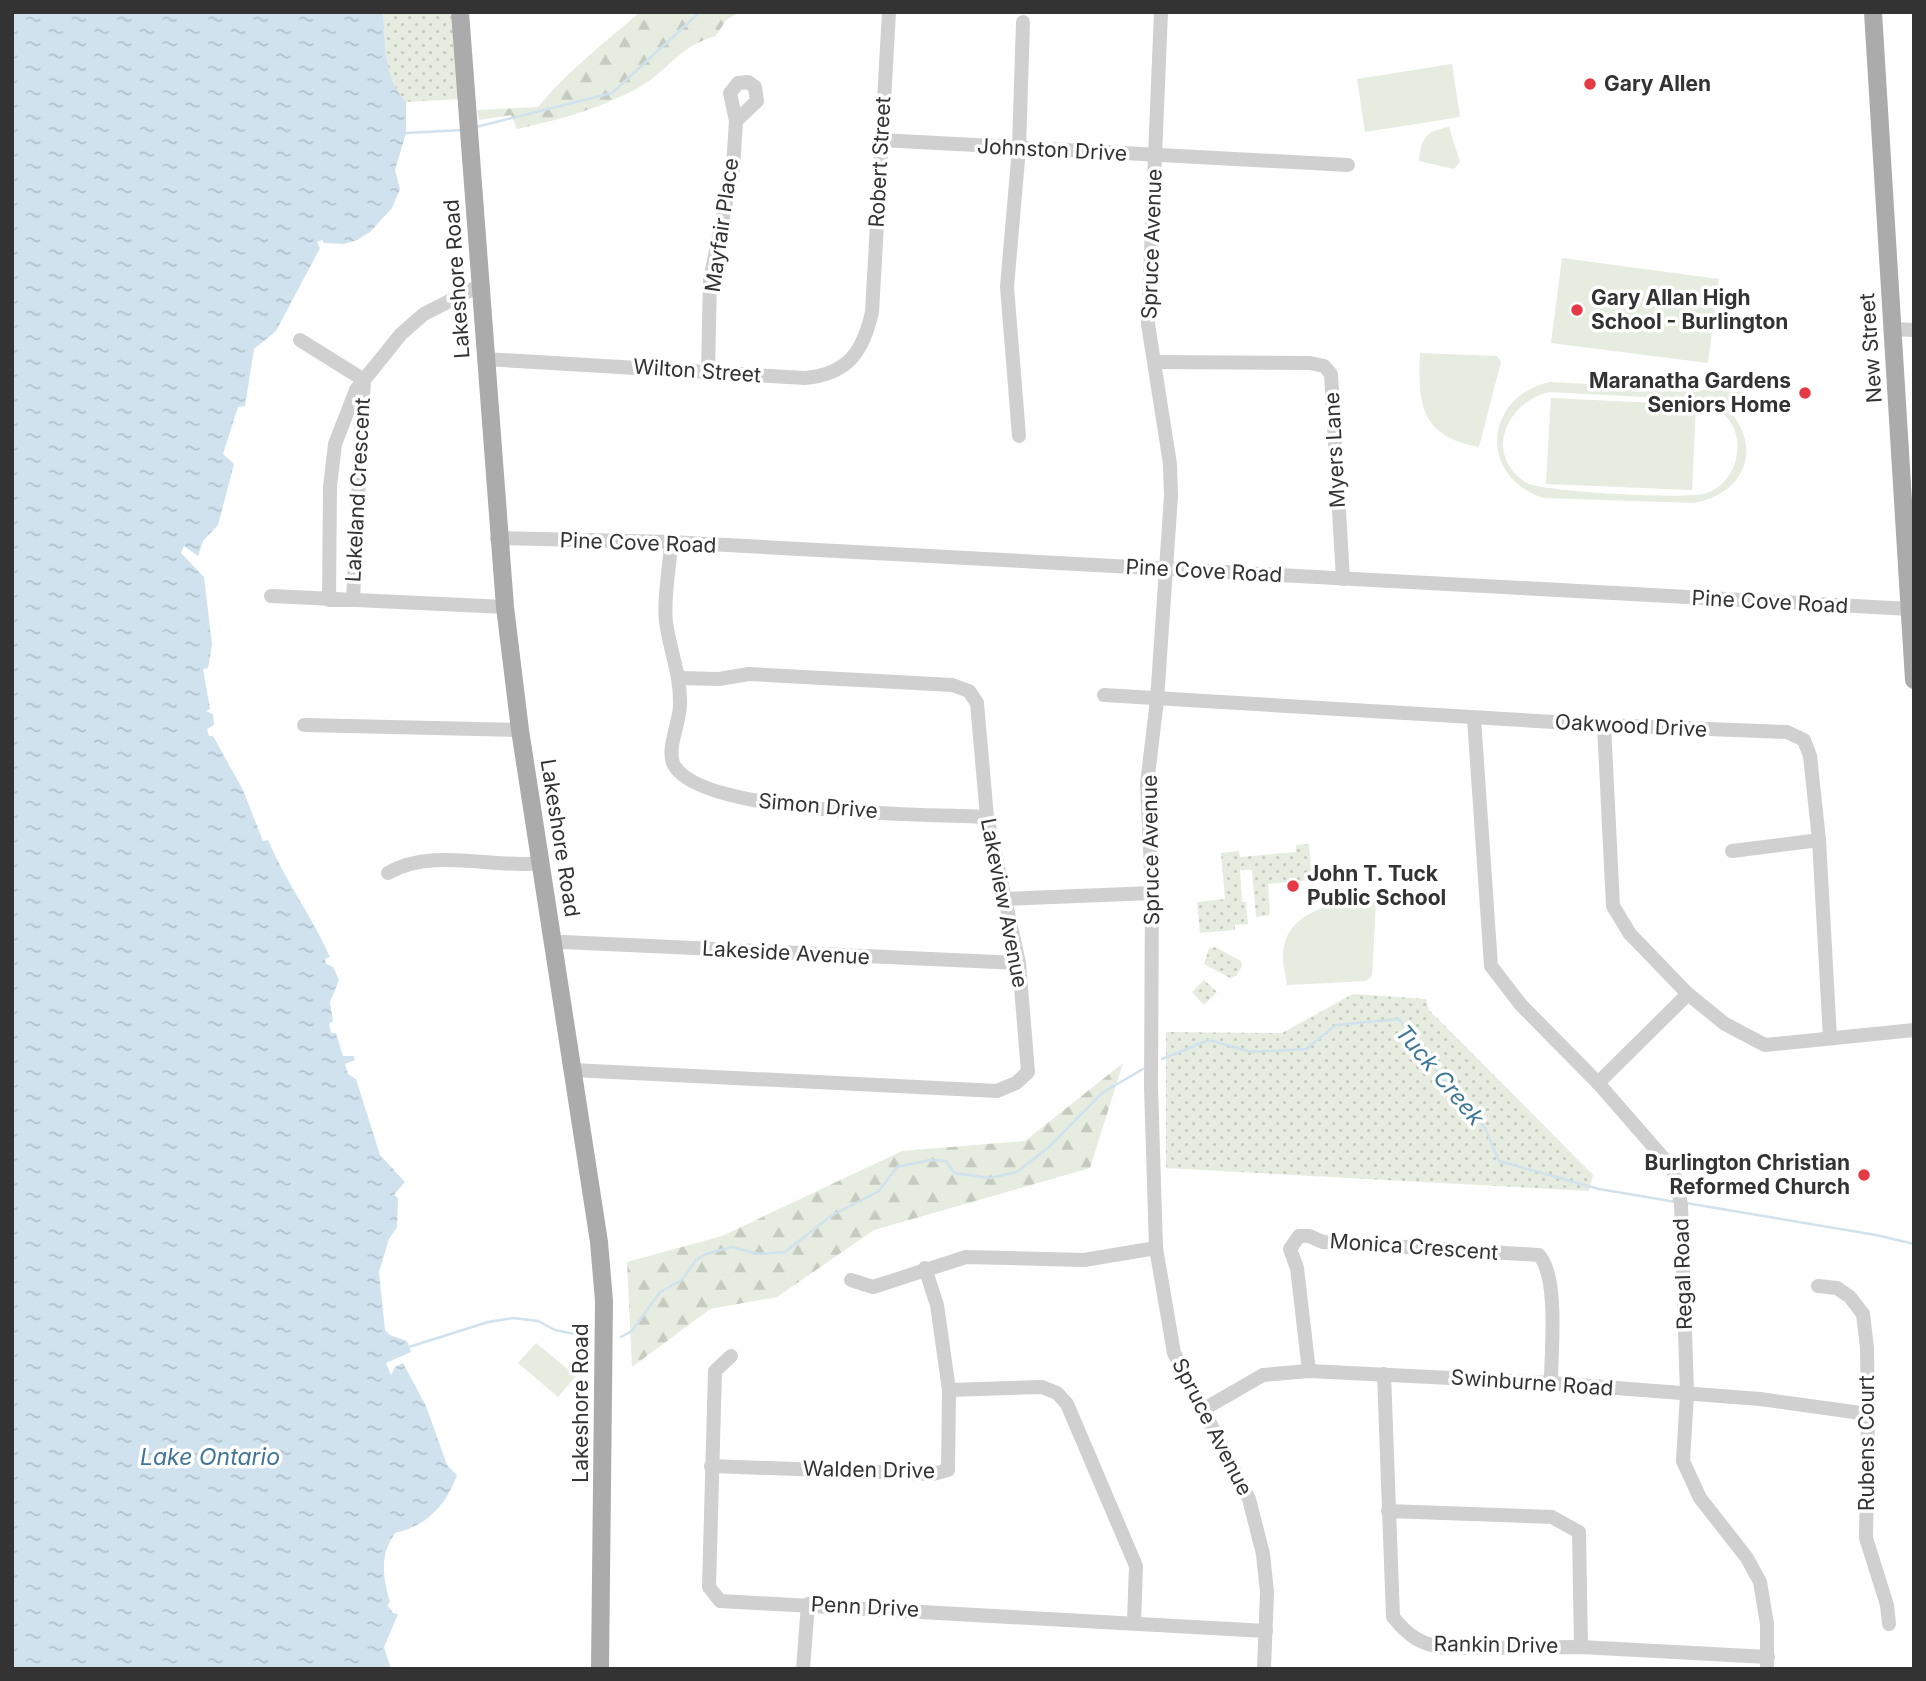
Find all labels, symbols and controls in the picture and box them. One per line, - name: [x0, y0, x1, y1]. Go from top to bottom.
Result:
- place label: Gary Allen: [1604, 71, 1711, 96]
- marker: Gary Allen: [1582, 76, 1598, 92]
- street label: Robert Street: [864, 96, 895, 228]
- street label: Johnston Drive: [976, 133, 1128, 166]
- street label: Mayfair Place: [700, 156, 743, 294]
- street label: Spruce Avenue: [1136, 168, 1167, 320]
- street label: Lakeshore Road: [438, 199, 475, 359]
- place label: Gary Allan High School - Burlington: [1591, 285, 1788, 334]
- street label: New Street: [1854, 292, 1887, 404]
- marker: Gary Allan High School - Burlington: [1569, 302, 1585, 318]
- street label: Wilton Street: [632, 354, 762, 387]
- place label: Maranatha Gardens Seniors Home: [1589, 368, 1791, 417]
- marker: Maranatha Gardens Seniors Home: [1797, 385, 1813, 401]
- street label: Myers Lane: [1319, 391, 1350, 509]
- street label: Lakeland Crescent: [340, 397, 375, 583]
- street label: Pine Cove Road: [559, 527, 717, 558]
- street label: Pine Cove Road: [1125, 554, 1283, 587]
- street label: Pine Cove Road: [1691, 585, 1849, 618]
- street label: Oakwood Drive: [1554, 709, 1708, 742]
- street label: Lakeshore Road: [536, 757, 585, 919]
- street label: Spruce Avenue: [1137, 775, 1164, 926]
- street label: Simon Drive: [757, 788, 879, 823]
- street label: Lakeview Avenue: [976, 816, 1033, 990]
- place label: John T. Tuck Public School: [1307, 861, 1446, 910]
- marker: John T. Tuck Public School: [1285, 878, 1301, 894]
- street label: Lakeside Avenue: [702, 936, 871, 969]
- water label: Tuck Creek: [1390, 1019, 1491, 1131]
- place label: Burlington Christian Reformed Church: [1645, 1150, 1850, 1199]
- marker: Burlington Christian Reformed Church: [1856, 1167, 1872, 1183]
- street label: Regal Road: [1668, 1218, 1697, 1330]
- street label: Monica Crescent: [1329, 1228, 1499, 1265]
- street label: Lakeshore Road: [568, 1323, 593, 1483]
- street label: Spruce Avenue: [1167, 1354, 1258, 1500]
- street label: Swinburne Road: [1450, 1364, 1614, 1401]
- street label: Rubens Court: [1854, 1375, 1879, 1511]
- water label: Lake Ontario: [140, 1443, 280, 1471]
- street label: Walden Drive: [803, 1456, 935, 1483]
- street label: Penn Drive: [810, 1591, 920, 1622]
- street label: Rankin Drive: [1433, 1631, 1559, 1658]

